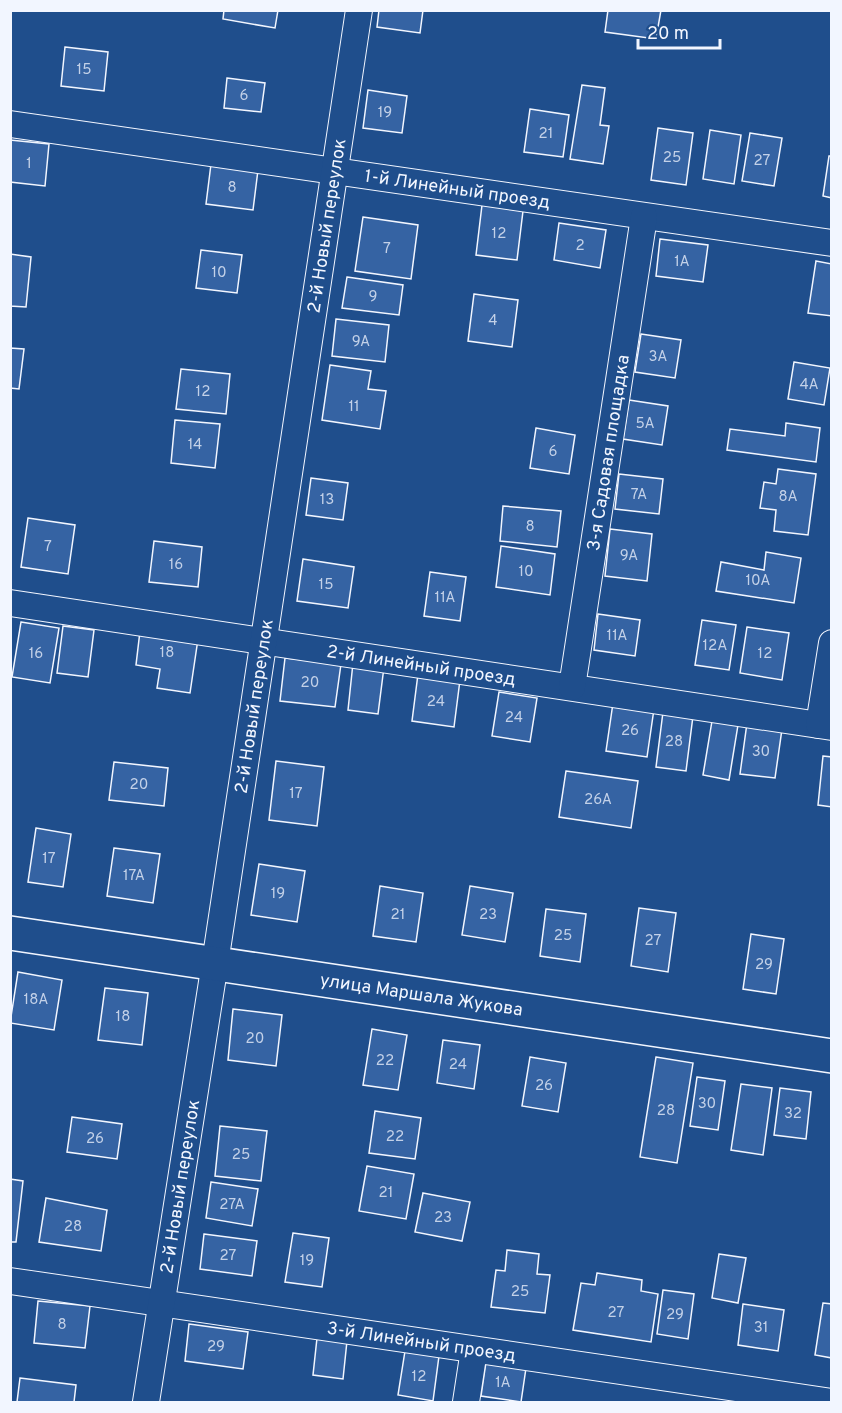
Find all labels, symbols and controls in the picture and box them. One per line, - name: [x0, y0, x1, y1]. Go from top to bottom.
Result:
- scale bar: [638, 12, 720, 50]
- text: 20 m: [647, 23, 689, 46]
- house number: 15: [77, 61, 91, 80]
- house number: 6: [240, 87, 249, 106]
- house number: 19: [378, 104, 392, 123]
- house number: 21: [539, 125, 553, 144]
- street label: 2-й Новый переулок: [303, 137, 352, 315]
- house number: 25: [663, 149, 681, 168]
- house number: 27: [754, 152, 771, 171]
- house number: 1: [26, 155, 32, 174]
- street label: 1-й Линейный проезд: [363, 165, 552, 215]
- house number: 8: [227, 179, 237, 198]
- house number: 12: [492, 225, 506, 244]
- house number: 2: [575, 237, 585, 256]
- house number: 7: [383, 240, 391, 259]
- house number: 1А: [674, 253, 690, 272]
- house number: 10: [211, 264, 227, 283]
- house number: 9: [369, 288, 377, 307]
- house number: 4: [488, 312, 498, 331]
- house number: 9А: [352, 333, 370, 352]
- house number: 3А: [648, 348, 668, 367]
- street label: 3-я Садовая площадка: [583, 353, 636, 553]
- house number: 4А: [799, 376, 819, 395]
- house number: 12: [196, 383, 210, 402]
- house number: 11: [348, 398, 360, 417]
- house number: 5А: [635, 415, 655, 434]
- house number: 14: [188, 436, 202, 455]
- house number: 6: [549, 443, 558, 462]
- house number: 7А: [631, 486, 647, 505]
- house number: 8А: [778, 488, 798, 507]
- house number: 13: [320, 491, 334, 510]
- house number: 8: [525, 518, 535, 537]
- house number: 7: [44, 538, 52, 557]
- house number: 9А: [620, 547, 638, 566]
- house number: 16: [169, 556, 183, 575]
- house number: 10: [518, 563, 534, 582]
- house number: 10А: [746, 572, 770, 591]
- house number: 15: [319, 576, 333, 595]
- house number: 11А: [435, 589, 455, 608]
- street label: 2-й Новый переулок: [231, 618, 280, 795]
- house number: 11А: [607, 627, 627, 646]
- house number: 12А: [703, 637, 727, 656]
- street label: 2-й Линейный проезд: [325, 641, 517, 692]
- house number: 18: [160, 644, 174, 663]
- house number: 16: [29, 645, 43, 664]
- house number: 12: [758, 645, 772, 664]
- house number: 20: [301, 674, 319, 693]
- house number: 24: [427, 693, 445, 712]
- house number: 24: [505, 709, 523, 728]
- house number: 26: [621, 722, 639, 741]
- house number: 28: [665, 733, 683, 752]
- house number: 30: [752, 743, 770, 762]
- house number: 20: [130, 776, 148, 795]
- house number: 17: [289, 785, 303, 804]
- house number: 26А: [584, 791, 612, 810]
- house number: 17: [42, 850, 56, 869]
- house number: 17А: [123, 867, 145, 886]
- house number: 19: [271, 885, 285, 904]
- house number: 21: [391, 906, 405, 925]
- house number: 23: [479, 906, 497, 925]
- house number: 25: [554, 927, 572, 946]
- house number: 27: [645, 932, 662, 951]
- house number: 29: [755, 956, 773, 975]
- street label: улица Маршала Жукова: [318, 970, 524, 1023]
- house number: 18А: [24, 991, 48, 1010]
- house number: 18: [116, 1008, 130, 1027]
- house number: 20: [246, 1030, 264, 1049]
- house number: 22: [376, 1052, 394, 1071]
- house number: 24: [449, 1056, 467, 1075]
- house number: 26: [535, 1077, 553, 1096]
- house number: 30: [698, 1095, 716, 1114]
- street label: 2-й Новый переулок: [156, 1098, 206, 1276]
- house number: 28: [657, 1102, 675, 1121]
- house number: 32: [784, 1105, 802, 1124]
- house number: 22: [386, 1128, 404, 1147]
- house number: 26: [86, 1130, 104, 1149]
- house number: 25: [232, 1146, 250, 1165]
- house number: 21: [379, 1184, 393, 1203]
- house number: 27А: [219, 1196, 245, 1215]
- house number: 23: [434, 1209, 452, 1228]
- house number: 28: [64, 1218, 82, 1237]
- house number: 27: [220, 1247, 237, 1266]
- house number: 19: [300, 1252, 314, 1271]
- house number: 25: [511, 1283, 529, 1302]
- house number: 27: [608, 1304, 625, 1323]
- house number: 29: [666, 1306, 684, 1325]
- house number: 8: [57, 1316, 67, 1335]
- street label: 3-й Линейный проезд: [325, 1318, 517, 1368]
- house number: 31: [754, 1319, 768, 1338]
- house number: 29: [207, 1338, 225, 1357]
- house number: 12: [412, 1368, 426, 1387]
- house number: 1А: [495, 1374, 511, 1393]

